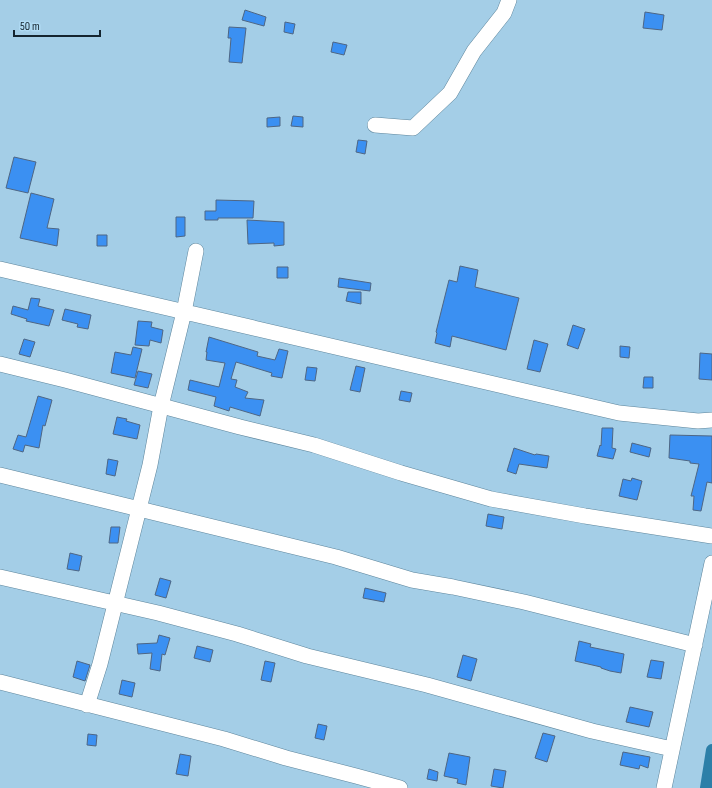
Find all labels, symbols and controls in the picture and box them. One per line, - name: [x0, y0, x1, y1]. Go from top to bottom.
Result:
- scale bar: [14, 12, 100, 38]
- text: 50 m: [20, 19, 40, 34]

